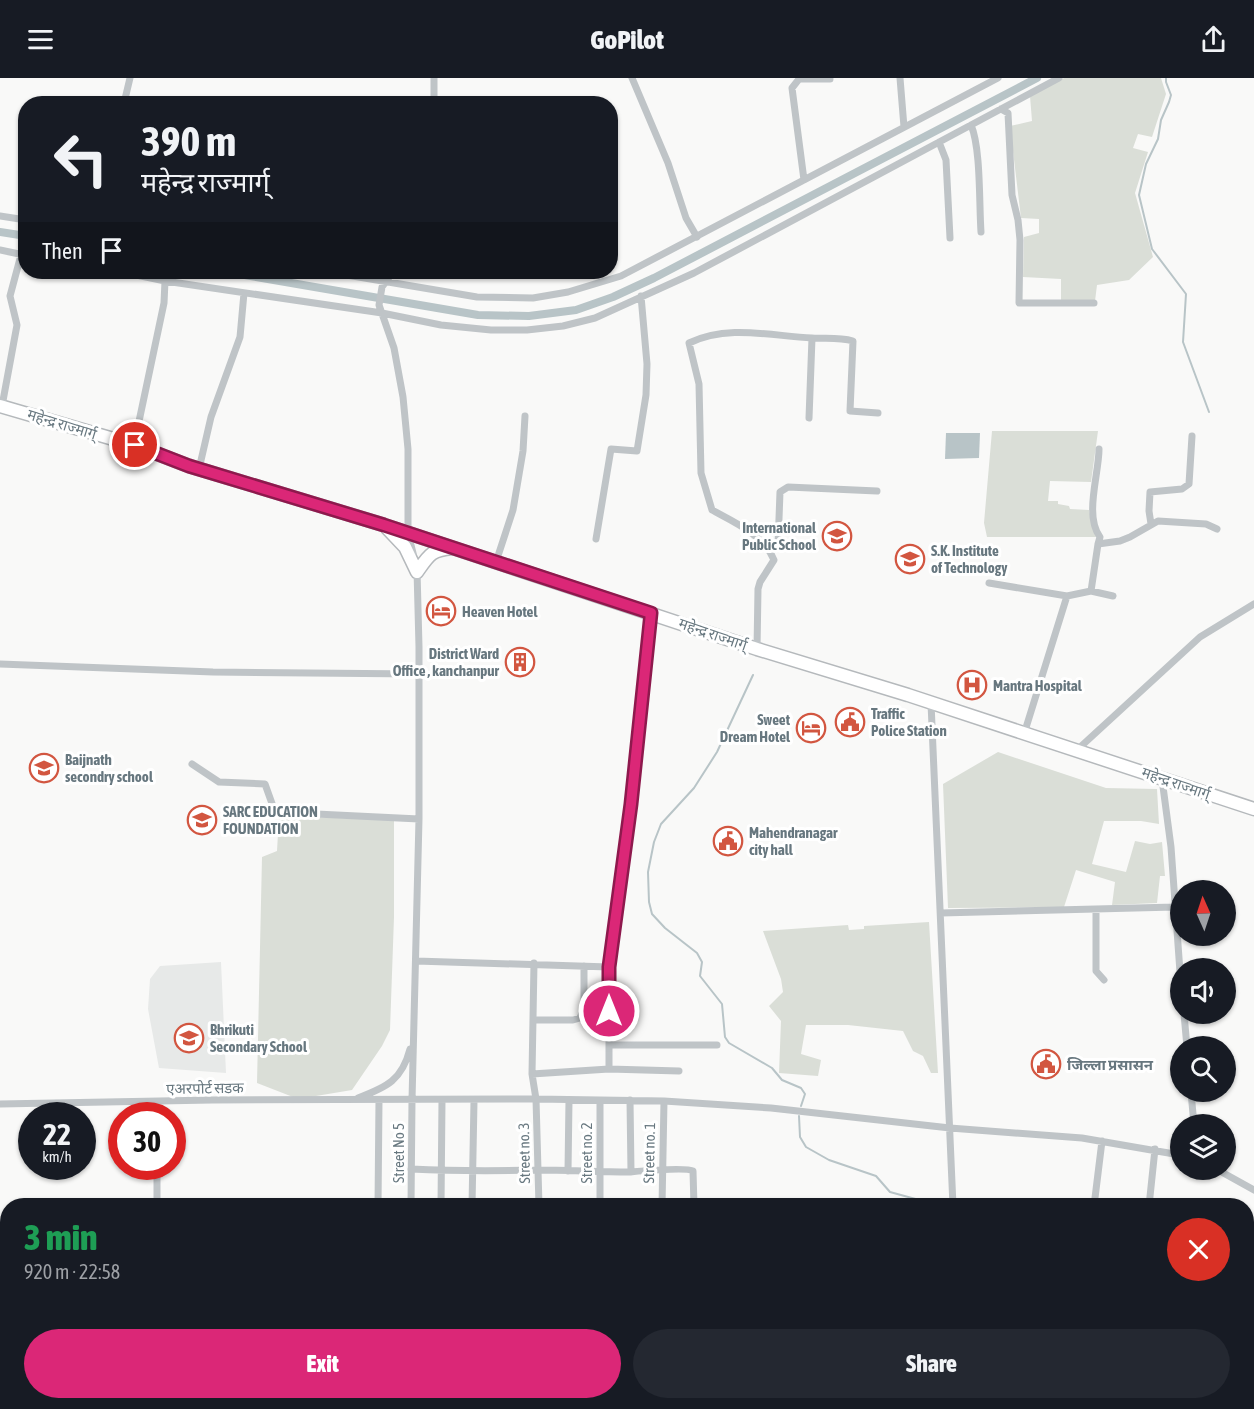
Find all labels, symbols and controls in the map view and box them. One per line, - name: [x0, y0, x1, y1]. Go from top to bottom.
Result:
- icon: menu: [24, 23, 57, 56]
- icon: share: [1197, 23, 1230, 56]
- text: GoPilot: [590, 24, 664, 55]
- text: 390 m: [141, 117, 236, 165]
- icon: left: [42, 120, 120, 198]
- text: महेन्द्र राज्मार्ग्: [141, 167, 270, 198]
- icon: arrive: [95, 234, 128, 267]
- text: Then: [42, 238, 83, 264]
- street label: महेन्द्र राज्मार्ग्: [25, 405, 101, 445]
- pin: [109, 419, 160, 470]
- icon: arrive: [118, 428, 151, 461]
- place label: International Public School: [742, 519, 817, 553]
- school or university icon: International Public School: [821, 520, 853, 552]
- place label: S.K. Institute of Technology: [931, 542, 1008, 576]
- school or university icon: S.K. Institute of Technology: [894, 543, 926, 575]
- hotel icon: Heaven Hotel: [425, 595, 457, 627]
- place label: Heaven Hotel: [462, 603, 538, 620]
- street label: महेन्द्र राज्मार्ग्: [676, 614, 751, 656]
- place label: District Ward Office , kanchanpur: [393, 645, 500, 679]
- building icon: District Ward Office , kanchanpur: [504, 646, 536, 678]
- hospital icon: Mantra Hospital: [956, 669, 988, 701]
- place label: Mantra Hospital: [993, 677, 1083, 694]
- place label: Traffic Police Station: [871, 705, 947, 739]
- public building icon: Traffic Police Station: [834, 706, 866, 738]
- place label: Sweet Dream Hotel: [720, 711, 791, 745]
- hotel icon: Sweet Dream Hotel: [795, 712, 827, 744]
- place label: Baijnath secondry school: [65, 751, 154, 785]
- school or university icon: Baijnath secondry school: [28, 752, 60, 784]
- street label: महेन्द्र राज्मार्ग्: [1139, 763, 1214, 805]
- place label: SARC EDUCATION FOUNDATION: [223, 803, 318, 837]
- school or university icon: SARC EDUCATION FOUNDATION: [186, 804, 218, 836]
- place label: Mahendranagar city hall: [749, 824, 838, 858]
- public building icon: Mahendranagar city hall: [712, 825, 744, 857]
- north arrow: [1170, 880, 1236, 946]
- map controls: [1170, 880, 1236, 1180]
- button: sound: [1170, 958, 1236, 1024]
- position arrow: [577, 979, 641, 1043]
- place label: Bhrikuti Secondary School: [210, 1021, 308, 1055]
- school or university icon: Bhrikuti Secondary School: [173, 1022, 205, 1054]
- button: search: [1170, 1036, 1236, 1102]
- public building icon: जिल्ला प्रसासन: [1030, 1048, 1062, 1080]
- place label: जिल्ला प्रसासन: [1067, 1056, 1154, 1073]
- street label: एअरपोर्ट सडक: [166, 1079, 244, 1097]
- speed limit sign: 30: [108, 1102, 186, 1180]
- button: layers: [1170, 1114, 1236, 1180]
- text: 22: [43, 1117, 71, 1151]
- street label: Street no. 3: [515, 1122, 533, 1184]
- street label: Street no. 2: [578, 1122, 595, 1184]
- street label: Street no. 1: [640, 1122, 658, 1184]
- street label: Street No 5: [390, 1123, 407, 1183]
- text: km/h: [42, 1148, 72, 1165]
- text: 3 min: [24, 1216, 98, 1258]
- button: close: [1167, 1218, 1230, 1281]
- text: 920 m · 22:58: [24, 1260, 120, 1283]
- button: Exit: [24, 1329, 621, 1398]
- button: Share: [633, 1329, 1230, 1398]

